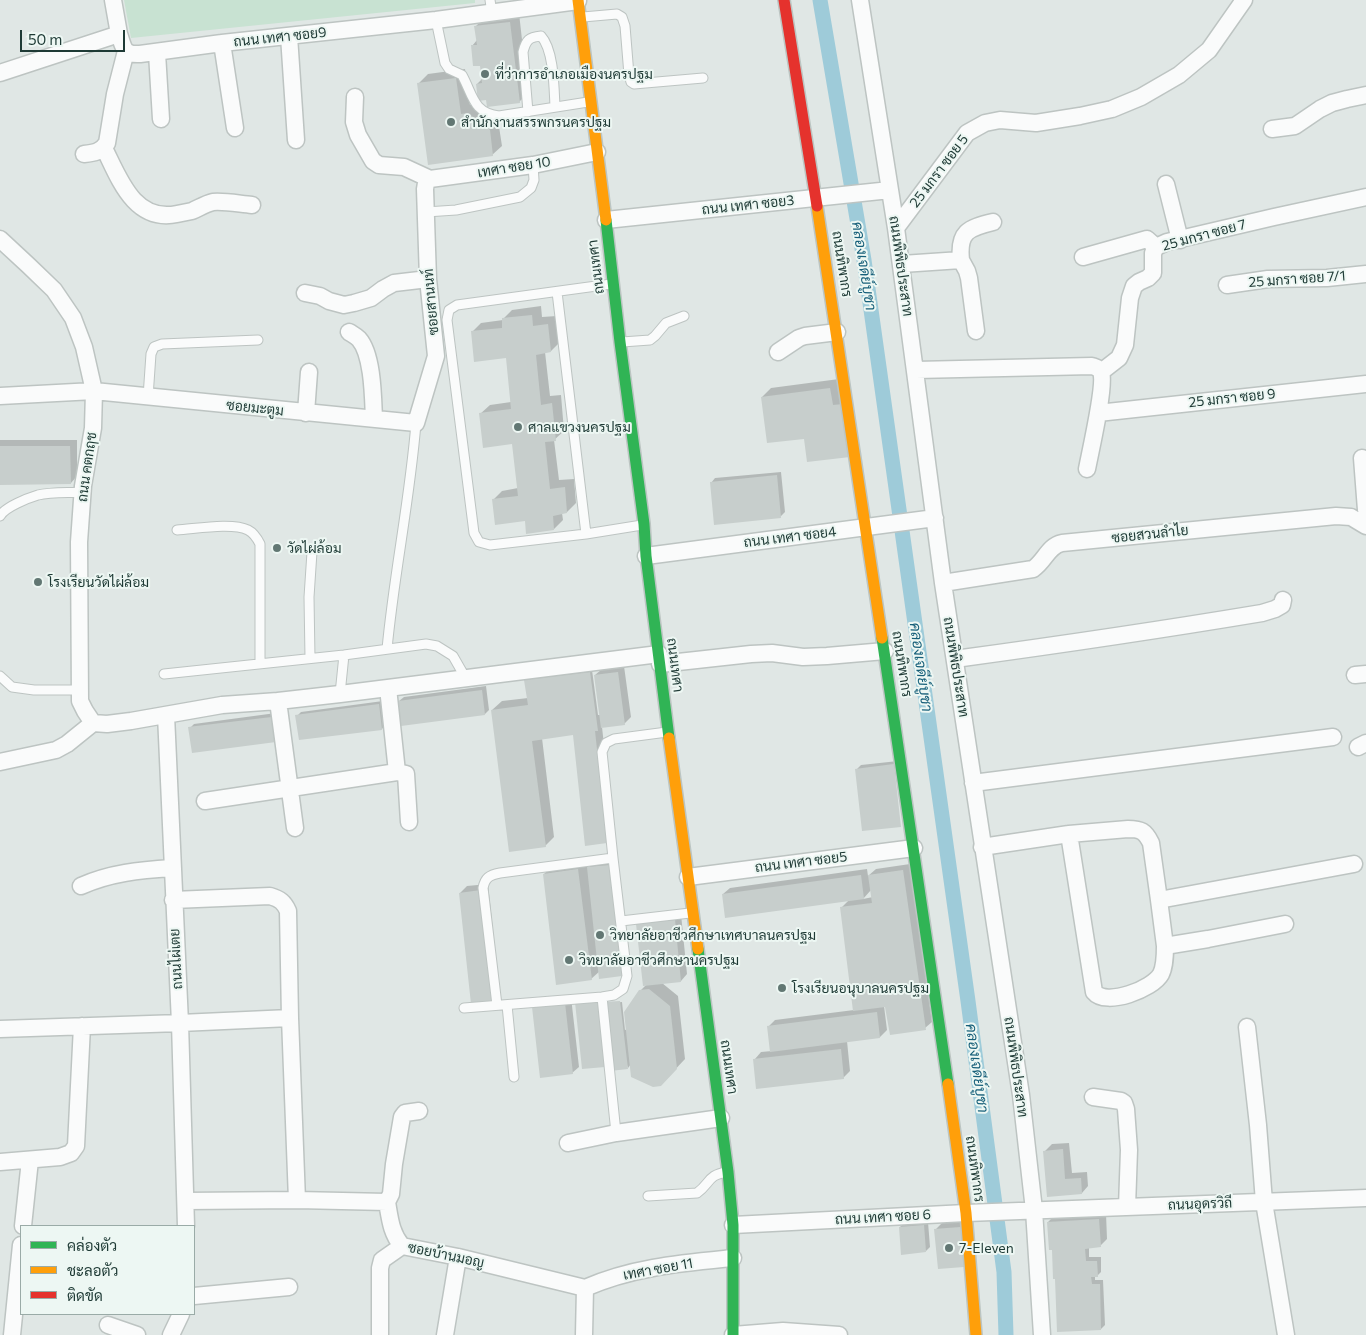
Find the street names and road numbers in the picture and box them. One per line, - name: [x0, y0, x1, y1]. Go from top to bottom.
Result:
- street label: ถนน เทศา ซอย9: [233, 24, 327, 50]
- street label: 25 มกรา ซอย 5: [906, 131, 972, 211]
- street label: เทศา ซอย 10: [476, 153, 552, 181]
- street label: ถนน เทศา ซอย3: [701, 192, 795, 218]
- street label: ถนนพิพิธประสาท: [886, 215, 916, 317]
- street label: 25 มกรา ซอย 7: [1160, 216, 1248, 254]
- street label: ถนนทิพากร: [828, 230, 856, 298]
- street label: ถนนเทศา: [584, 239, 608, 295]
- street label: 25 มกรา ซอย 7/1: [1248, 267, 1346, 291]
- street label: ซอยสานนท์: [420, 268, 442, 336]
- street label: 25 มกรา ซอย 9: [1188, 385, 1276, 411]
- street label: ซอยมะตูม: [225, 397, 285, 419]
- street label: ถนน คตกฤช: [74, 431, 100, 503]
- street label: ซอยสวนลำไย: [1111, 522, 1189, 546]
- street label: ถนน เทศา ซอย4: [743, 523, 837, 551]
- street label: ถนนพิพิธประสาท: [940, 616, 972, 718]
- street label: ถนนทิพากร: [888, 630, 916, 698]
- street label: ถนนเทศา: [663, 637, 687, 693]
- street label: ถนน เทศา ซอย5: [754, 848, 848, 876]
- street label: ถนนไผ่เตย: [166, 928, 186, 990]
- street label: ถนนพิพิธประสาท: [1001, 1016, 1031, 1118]
- street label: ถนนเทศา: [717, 1039, 741, 1095]
- street label: ถนนทิพากร: [962, 1135, 988, 1203]
- street label: ถนนอุดรวิถี: [1167, 1194, 1233, 1214]
- street label: ถนน เทศา ซอย 6: [835, 1206, 931, 1228]
- street label: ซอยบ้านมอญ: [406, 1239, 486, 1271]
- street label: เทศา ซอย 11: [622, 1255, 694, 1283]

